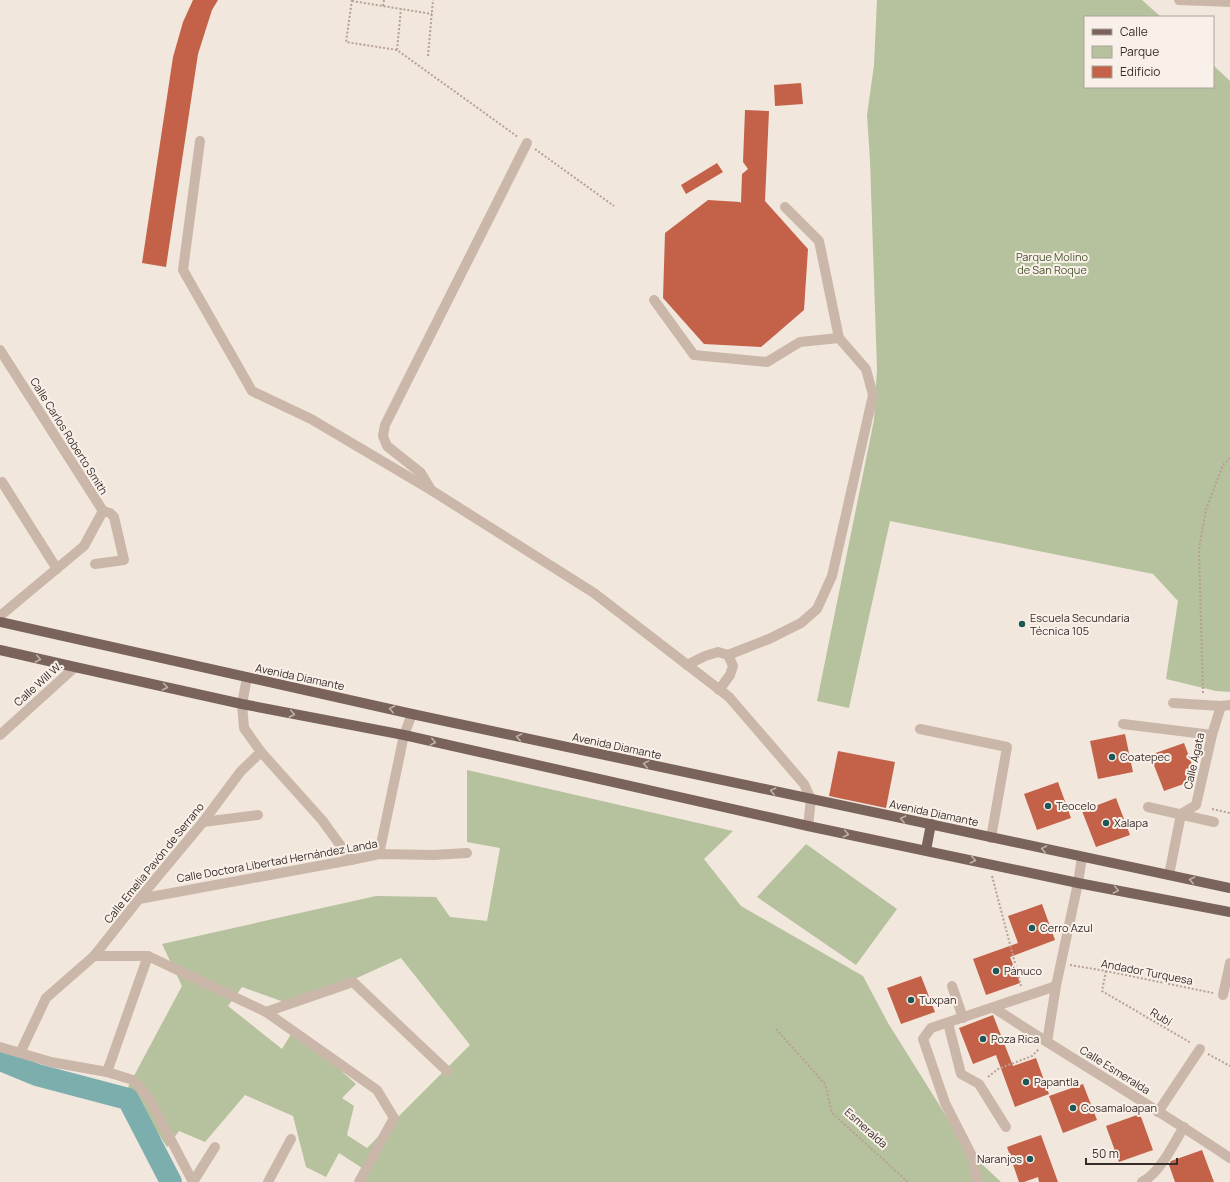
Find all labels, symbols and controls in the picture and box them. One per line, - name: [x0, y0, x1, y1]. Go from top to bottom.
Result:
- legend: [1084, 16, 1214, 88]
- text: Calle: [1120, 23, 1148, 40]
- text: Parque: [1120, 43, 1159, 60]
- text: Edificio: [1120, 63, 1160, 80]
- park label: Parque Molino de San Roque: [1016, 249, 1089, 277]
- street label: Calle Carlos Roberto Smith: [27, 374, 112, 497]
- place label: Escuela Secundaria Técnica 105: [1030, 610, 1130, 638]
- marker: Escuela Secundaria Técnica 105: [1017, 619, 1027, 629]
- one-way arrow: [35, 654, 41, 662]
- street label: Calle Will W.: [10, 658, 65, 709]
- street label: Avenida Diamante: [254, 660, 347, 693]
- one-way arrow: [162, 683, 168, 691]
- one-way arrow: [389, 706, 395, 714]
- one-way arrow: [289, 709, 295, 717]
- street label: Avenida Diamante: [571, 729, 664, 762]
- street label: Calle Ágata: [1180, 731, 1207, 791]
- one-way arrow: [516, 733, 522, 741]
- one-way arrow: [430, 737, 436, 745]
- place label: Coatepec: [1120, 749, 1170, 764]
- marker: Coatepec: [1107, 752, 1117, 762]
- one-way arrow: [643, 760, 649, 769]
- one-way arrow: [770, 788, 776, 796]
- street label: Avenida Diamante: [888, 796, 981, 829]
- place label: Teocelo: [1056, 798, 1097, 813]
- street label: Calle Emelia Pavón de Serrano: [100, 799, 207, 926]
- marker: Teocelo: [1043, 801, 1053, 811]
- one-way arrow: [900, 815, 906, 823]
- place label: Xalapa: [1114, 815, 1148, 830]
- marker: Xalapa: [1101, 818, 1111, 828]
- one-way arrow: [843, 829, 849, 837]
- street label: Calle Doctora Libertad Hernández Landa: [175, 835, 379, 886]
- one-way arrow: [1041, 845, 1047, 853]
- one-way arrow: [970, 855, 977, 864]
- one-way arrow: [1189, 876, 1195, 885]
- one-way arrow: [1113, 885, 1119, 894]
- place label: Cerro Azul: [1040, 920, 1093, 935]
- marker: Cerro Azul: [1027, 923, 1037, 933]
- street label: Andador Turquesa: [1100, 955, 1194, 988]
- place label: Pánuco: [1004, 963, 1042, 978]
- marker: Pánuco: [991, 966, 1001, 976]
- place label: Tuxpan: [919, 992, 957, 1007]
- marker: Tuxpan: [906, 995, 916, 1005]
- street label: Rubí: [1148, 1004, 1175, 1029]
- place label: Poza Rica: [991, 1031, 1039, 1046]
- marker: Poza Rica: [978, 1034, 988, 1044]
- street label: Calle Esmeralda: [1077, 1042, 1153, 1097]
- place label: Papantla: [1034, 1074, 1079, 1089]
- marker: Papantla: [1021, 1077, 1031, 1087]
- place label: Cosamaloapan: [1081, 1100, 1157, 1115]
- marker: Cosamaloapan: [1068, 1103, 1078, 1113]
- street label: Esmeralda: [842, 1104, 891, 1151]
- scale bar: [1086, 1140, 1177, 1166]
- text: 50 m: [1092, 1145, 1119, 1162]
- place label: Naranjos: [977, 1151, 1022, 1166]
- marker: Naranjos: [1025, 1154, 1035, 1164]

